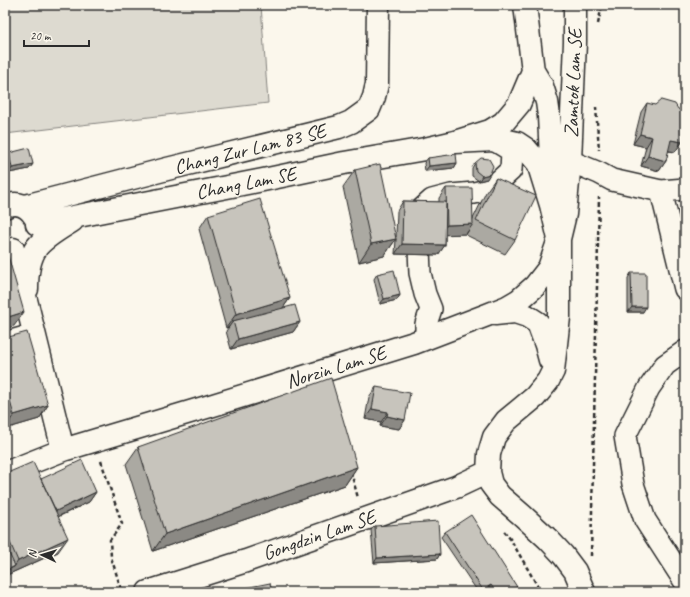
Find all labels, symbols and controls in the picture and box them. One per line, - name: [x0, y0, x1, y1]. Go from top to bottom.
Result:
- scale bar: [24, 22, 89, 48]
- street label: Zamtok Lam SE: [559, 26, 587, 138]
- text: 20 m: [30, 28, 52, 44]
- street label: Chang Zur Lam 83 SE: [172, 118, 331, 180]
- street label: Chang Lam SE: [194, 161, 300, 205]
- street label: Norzin Lam SE: [283, 339, 391, 394]
- street label: Gongdzin Lam SE: [259, 503, 381, 566]
- north arrow: [22, 535, 62, 575]
- text: N: [25, 548, 39, 558]

